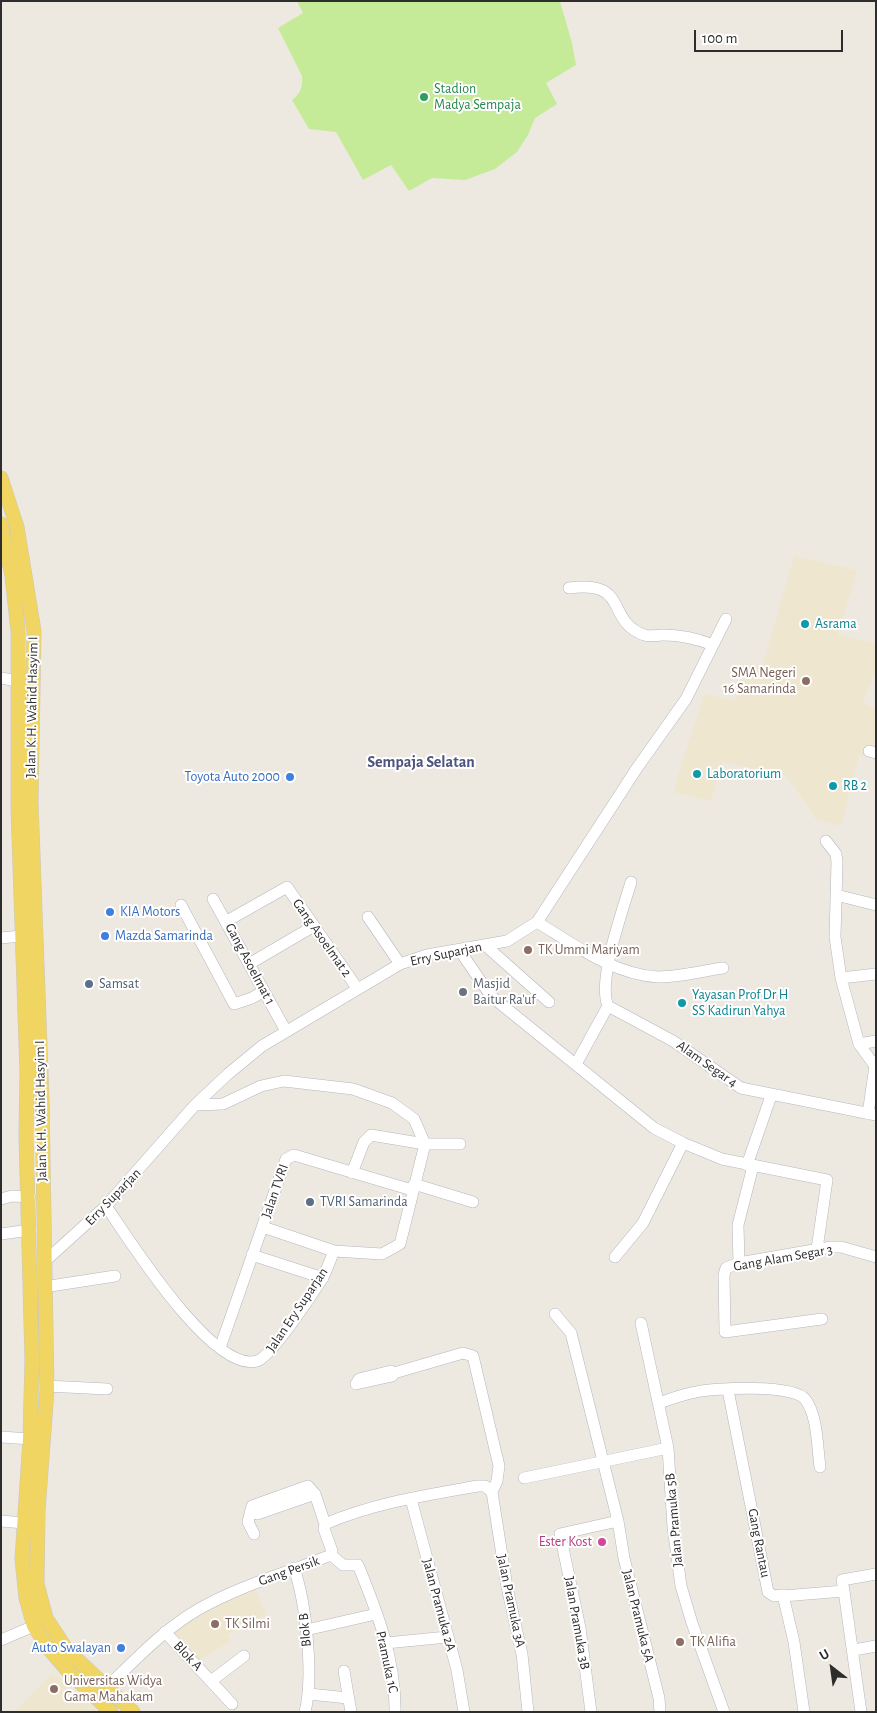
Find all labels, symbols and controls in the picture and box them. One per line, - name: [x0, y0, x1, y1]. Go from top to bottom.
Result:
- scale bar: [697, 20, 846, 52]
- text: 100 m: [702, 31, 737, 46]
- place label: Stadion Madya Sempaja: [434, 81, 521, 114]
- marker: Stadion Madya Sempaja: [418, 91, 430, 103]
- place label: Asrama: [815, 616, 857, 632]
- marker: Asrama: [799, 618, 811, 630]
- street label: Jalan K.H. Wahid Hasyim I: [22, 636, 42, 778]
- place label: SMA Negeri 16 Samarinda: [723, 665, 796, 698]
- marker: SMA Negeri 16 Samarinda: [800, 675, 812, 687]
- district label: Sempaja Selatan: [367, 752, 475, 772]
- place label: Laboratorium: [707, 766, 781, 782]
- marker: Laboratorium: [691, 768, 703, 780]
- place label: Toyota Auto 2000: [185, 769, 280, 785]
- marker: Toyota Auto 2000: [284, 771, 296, 783]
- place label: RB 2: [843, 778, 867, 794]
- marker: RB 2: [827, 780, 839, 792]
- street label: Gang Asoelmat 2: [289, 896, 355, 980]
- place label: KIA Motors: [120, 904, 180, 920]
- marker: KIA Motors: [104, 906, 116, 918]
- street label: Gang Asoelmat 1: [221, 920, 279, 1008]
- place label: Mazda Samarinda: [115, 928, 213, 944]
- marker: Mazda Samarinda: [99, 930, 111, 942]
- street label: Erry Suparjan: [409, 938, 483, 970]
- place label: TK Ummi Mariyam: [538, 942, 640, 958]
- marker: TK Ummi Mariyam: [522, 944, 534, 956]
- place label: Samsat: [99, 976, 139, 992]
- place label: Masjid Baitur Ra'uf: [473, 976, 536, 1009]
- marker: Samsat: [83, 978, 95, 990]
- marker: Masjid Baitur Ra'uf: [457, 986, 469, 998]
- place label: Yayasan Prof Dr H SS Kadirun Yahya: [692, 987, 788, 1020]
- marker: Yayasan Prof Dr H SS Kadirun Yahya: [676, 997, 688, 1009]
- street label: Alam Segar 4: [673, 1037, 741, 1091]
- street label: Jalan K.H. Wahid Hasyim I: [31, 1040, 51, 1182]
- street label: Jalan TVRI: [258, 1162, 292, 1220]
- street label: Erry Suparjan: [82, 1165, 144, 1229]
- place label: TVRI Samarinda: [320, 1194, 408, 1210]
- marker: TVRI Samarinda: [304, 1196, 316, 1208]
- street label: Gang Alam Segar 3: [732, 1241, 834, 1275]
- street label: Jalan Ery Suparjan: [263, 1265, 331, 1355]
- street label: Jalan Pramuka 5B: [662, 1472, 686, 1568]
- street label: Gang Rantau: [744, 1507, 774, 1579]
- place label: Ester Kost: [539, 1534, 592, 1550]
- marker: Ester Kost: [596, 1536, 608, 1548]
- street label: Gang Persik: [256, 1552, 322, 1590]
- street label: Jalan Pramuka 3A: [493, 1553, 529, 1649]
- street label: Jalan Pramuka 2A: [419, 1557, 459, 1653]
- street label: Jalan Pramuka 5A: [618, 1568, 658, 1664]
- street label: Jalan Pramuka 3B: [561, 1575, 593, 1671]
- street label: Blok B: [295, 1612, 315, 1648]
- place label: TK Silmi: [225, 1616, 270, 1632]
- marker: TK Silmi: [209, 1618, 221, 1630]
- street label: Pramuka 1C: [372, 1629, 402, 1695]
- place label: TK Alifia: [690, 1634, 736, 1650]
- marker: TK Alifia: [674, 1636, 686, 1648]
- street label: Blok A: [170, 1638, 206, 1674]
- place label: Auto Swalayan: [32, 1640, 111, 1656]
- marker: Auto Swalayan: [115, 1642, 127, 1654]
- north arrow: [807, 1643, 857, 1693]
- text: U: [817, 1647, 832, 1663]
- place label: Universitas Widya Gama Mahakam: [64, 1673, 162, 1705]
- marker: Universitas Widya Gama Mahakam: [48, 1683, 60, 1695]

